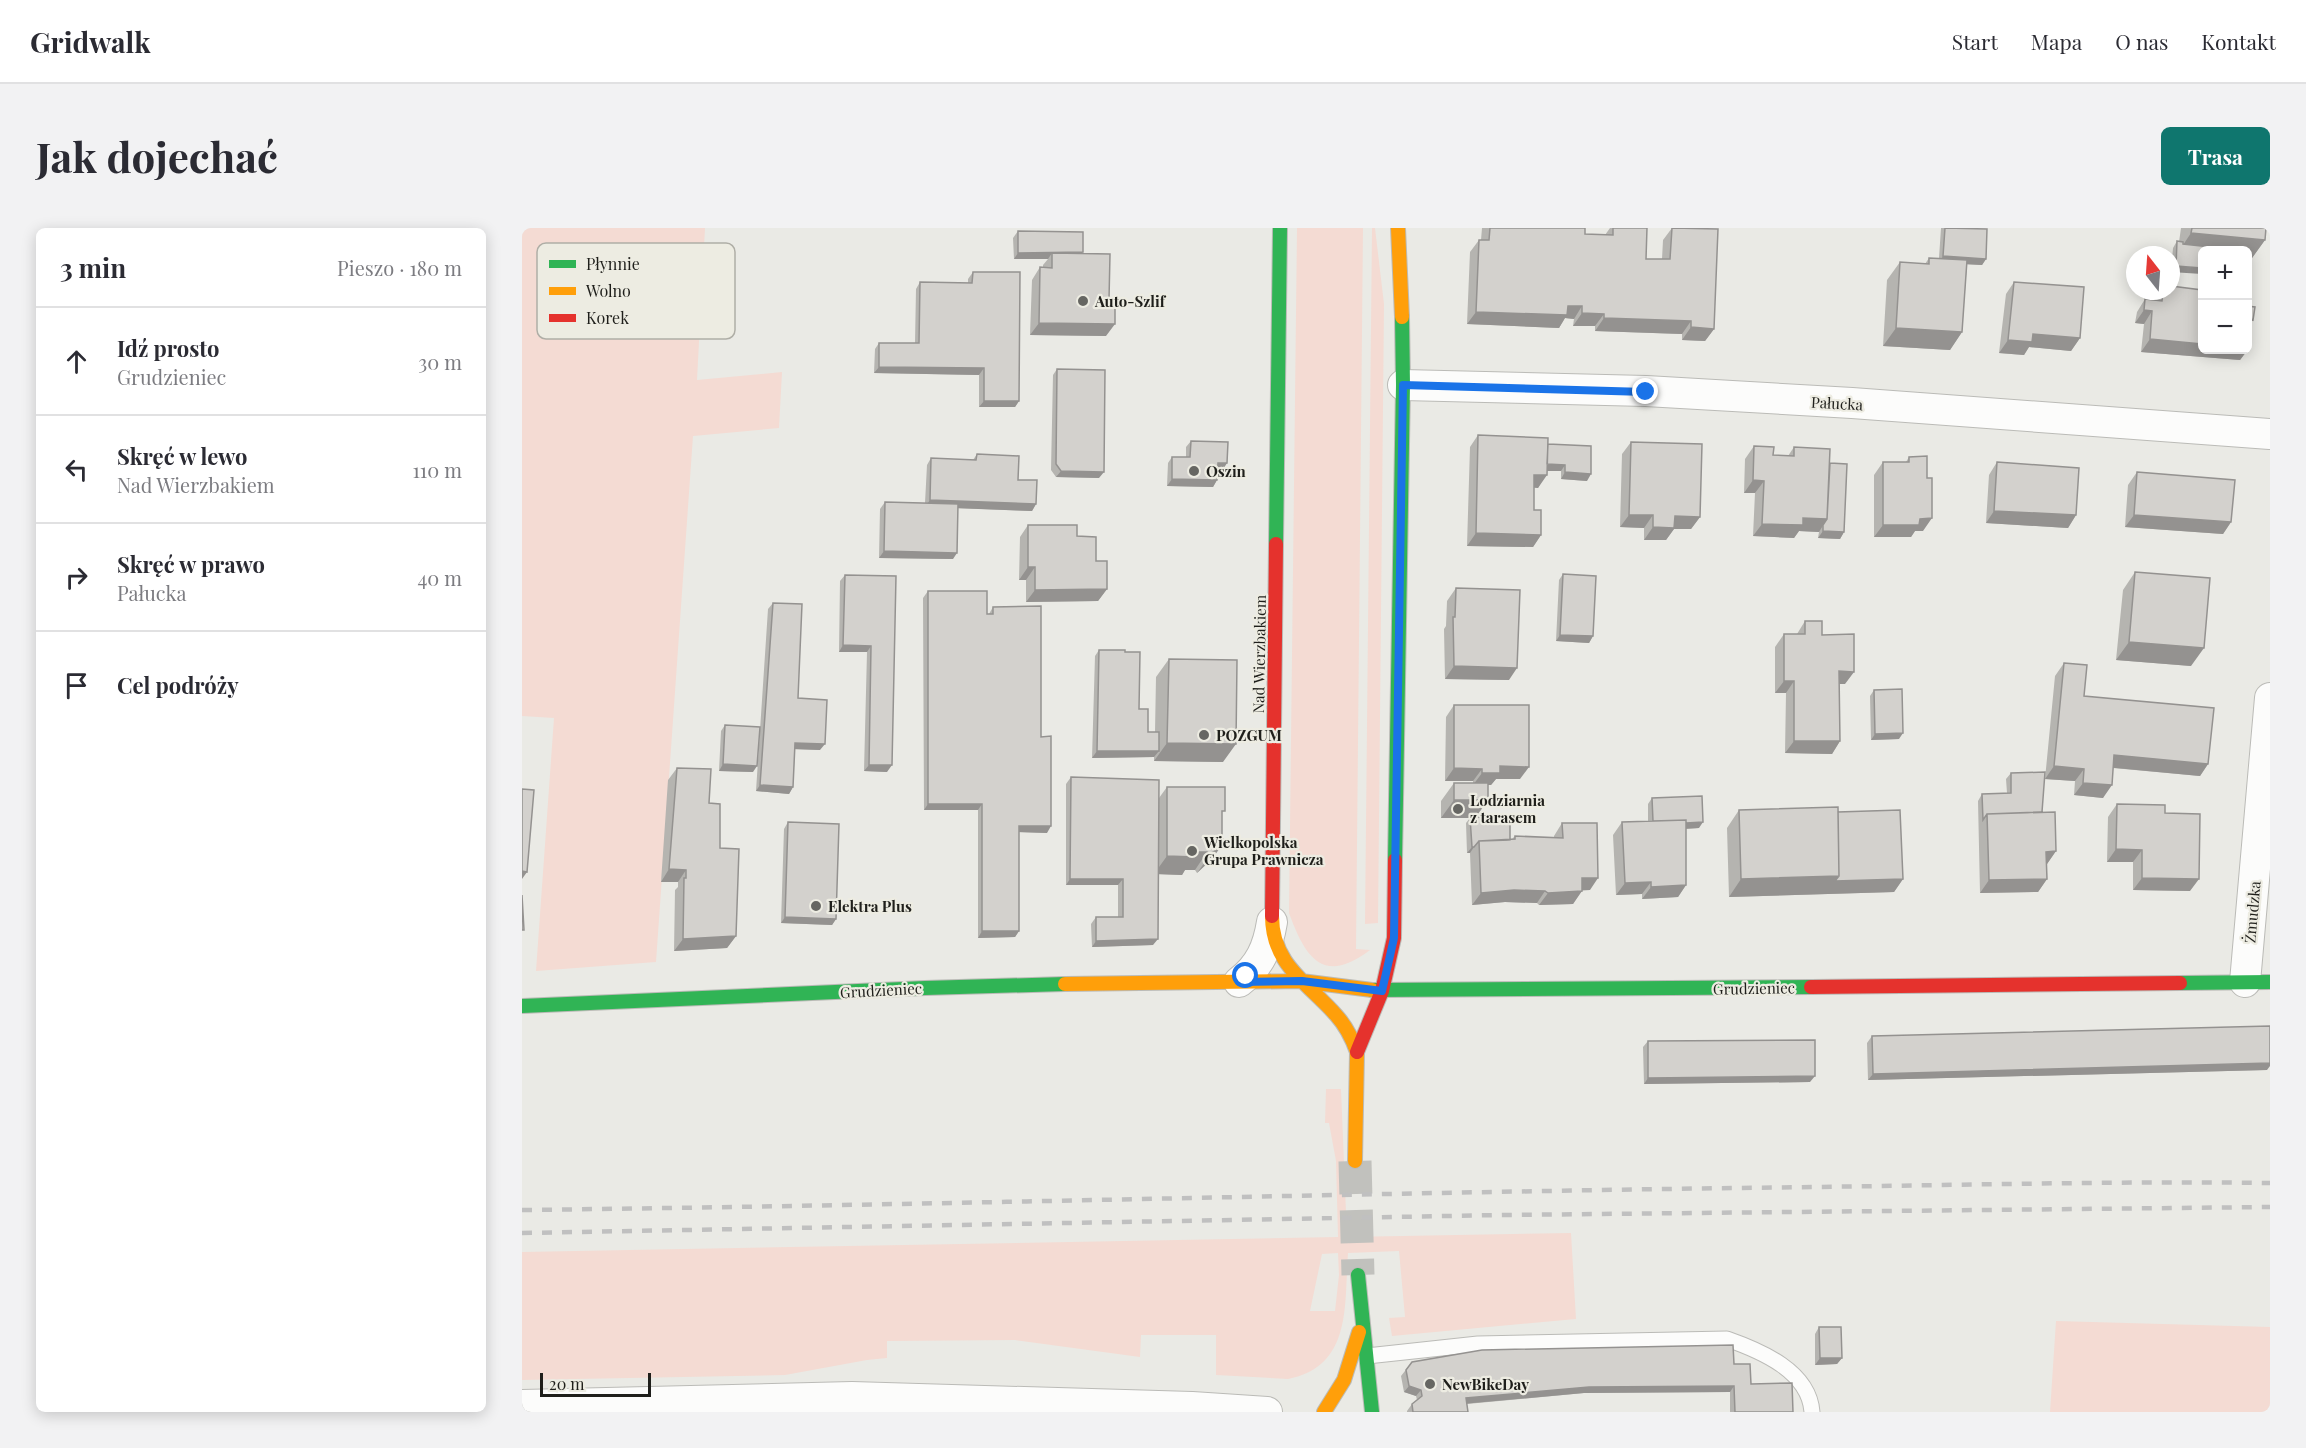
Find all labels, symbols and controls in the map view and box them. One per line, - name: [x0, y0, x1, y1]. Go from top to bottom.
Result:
- text: Gridwalk: [30, 23, 151, 60]
- text: Start: [1952, 27, 1998, 55]
- text: Mapa: [2031, 27, 2082, 55]
- text: O nas: [2115, 27, 2168, 55]
- text: Kontakt: [2201, 27, 2276, 55]
- button: Trasa: [2161, 127, 2270, 185]
- text: Jak dojechać: [36, 128, 278, 184]
- legend: [537, 243, 735, 339]
- north arrow: [2126, 246, 2180, 300]
- map controls: [2198, 246, 2252, 354]
- button: +: [2198, 246, 2252, 300]
- text: 3 min: [60, 250, 126, 285]
- text: Płynnie: [586, 253, 640, 274]
- text: Pieszo · 180 m: [337, 254, 462, 281]
- text: Wolno: [585, 280, 631, 301]
- place label: Auto-Szlif: [1094, 291, 1167, 311]
- marker: Auto-Szlif: [1076, 294, 1090, 308]
- button: −: [2198, 300, 2252, 354]
- text: Korek: [586, 307, 629, 328]
- text: Idź prosto: [117, 333, 219, 363]
- icon: ahead: [60, 345, 93, 378]
- text: 30 m: [418, 348, 462, 375]
- text: Grudzieniec: [117, 363, 226, 390]
- route end: [1632, 378, 1658, 404]
- street label: Pałucka: [1811, 392, 1864, 414]
- text: Skręć w lewo: [117, 441, 248, 471]
- icon: left: [60, 453, 93, 486]
- text: 110 m: [412, 456, 462, 483]
- place label: Oszin: [1206, 461, 1247, 481]
- marker: Oszin: [1187, 464, 1201, 478]
- text: Nad Wierzbakiem: [117, 471, 275, 498]
- text: Skręć w prawo: [117, 549, 265, 579]
- icon: right: [60, 561, 93, 594]
- text: 40 m: [417, 564, 462, 591]
- text: Pałucka: [117, 579, 186, 606]
- street label: Nad Wierzbakiem: [1248, 594, 1270, 713]
- icon: arrive: [60, 669, 93, 702]
- text: Cel podróży: [117, 670, 239, 700]
- place label: POZGUM: [1216, 725, 1282, 745]
- marker: POZGUM: [1197, 728, 1211, 742]
- place label: Lodziarnia z tarasem: [1470, 790, 1545, 827]
- marker: Lodziarnia z tarasem: [1451, 802, 1465, 816]
- place label: Wielkopolska Grupa Prawnicza: [1203, 832, 1324, 869]
- marker: Wielkopolska Grupa Prawnicza: [1185, 844, 1199, 858]
- street label: Żmudzka: [2239, 880, 2265, 944]
- place label: Elektra Plus: [828, 896, 912, 916]
- marker: Elektra Plus: [809, 899, 823, 913]
- route start: [1232, 962, 1258, 988]
- street label: Grudzieniec: [1713, 977, 1795, 999]
- street label: Grudzieniec: [840, 978, 922, 1002]
- scale bar: [540, 1370, 651, 1398]
- text: 20 m: [549, 1373, 584, 1394]
- place label: NewBikeDay: [1442, 1374, 1529, 1394]
- marker: NewBikeDay: [1423, 1377, 1437, 1391]

